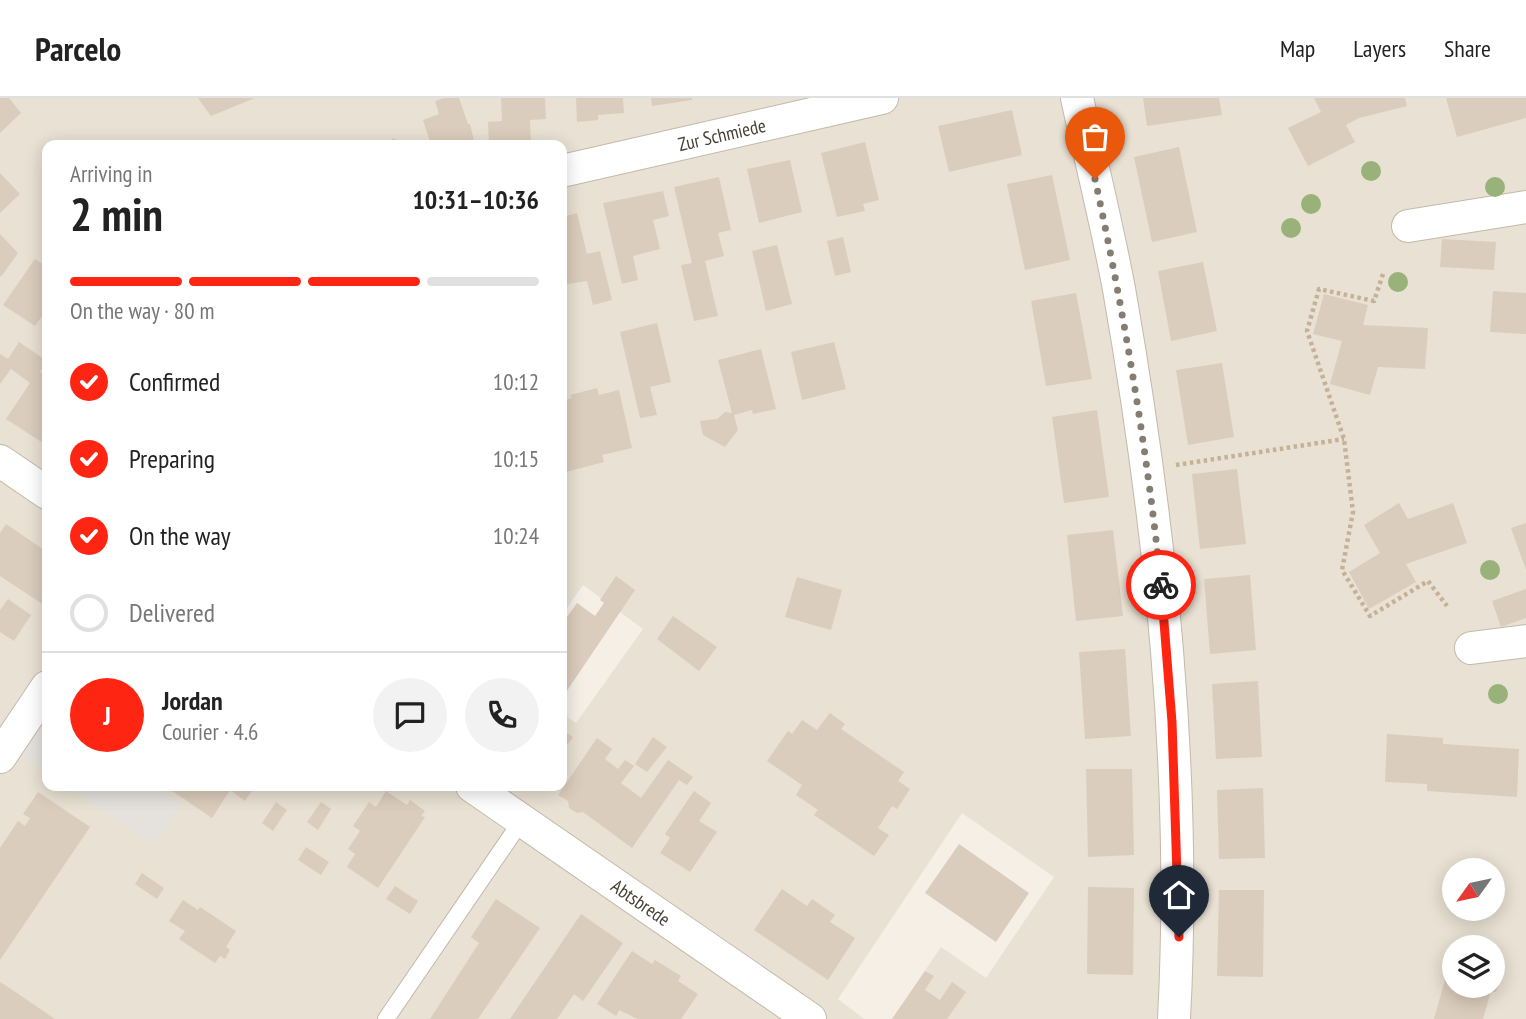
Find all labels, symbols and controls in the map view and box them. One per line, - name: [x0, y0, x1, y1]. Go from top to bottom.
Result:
- text: Parcelo: [35, 27, 121, 70]
- text: Map: [1280, 33, 1315, 64]
- text: Layers: [1353, 33, 1406, 64]
- text: Share: [1444, 33, 1491, 64]
- pin: [1065, 107, 1125, 179]
- street label: Zur Schmiede: [676, 113, 768, 156]
- icon: bag: [1076, 118, 1114, 156]
- text: Arriving in: [70, 159, 152, 188]
- text: 10:31–10:36: [412, 183, 539, 216]
- text: 2 min: [70, 184, 163, 244]
- text: On the way · 80 m: [70, 296, 214, 325]
- icon: check: [70, 363, 108, 401]
- text: Confirmed: [129, 365, 220, 398]
- text: 10:12: [493, 367, 539, 396]
- icon: check: [70, 440, 108, 478]
- text: Preparing: [129, 442, 215, 475]
- text: 10:15: [493, 444, 539, 473]
- icon: check: [70, 517, 108, 555]
- text: On the way: [129, 519, 231, 552]
- text: 10:24: [493, 521, 539, 550]
- courier: [1126, 550, 1196, 620]
- icon: bike: [1142, 566, 1180, 604]
- text: Delivered: [129, 596, 215, 629]
- button: chat: [373, 678, 447, 752]
- button: phone: [465, 678, 539, 752]
- text: Jordan: [162, 684, 223, 717]
- text: J: [103, 699, 111, 732]
- text: Courier · 4.6: [162, 717, 258, 746]
- north arrow: [1442, 858, 1505, 920]
- map controls: [1442, 858, 1505, 998]
- pin: [1149, 865, 1209, 937]
- street label: Abtsbrede: [607, 874, 675, 931]
- icon: home: [1160, 876, 1198, 914]
- button: layers: [1442, 935, 1505, 998]

